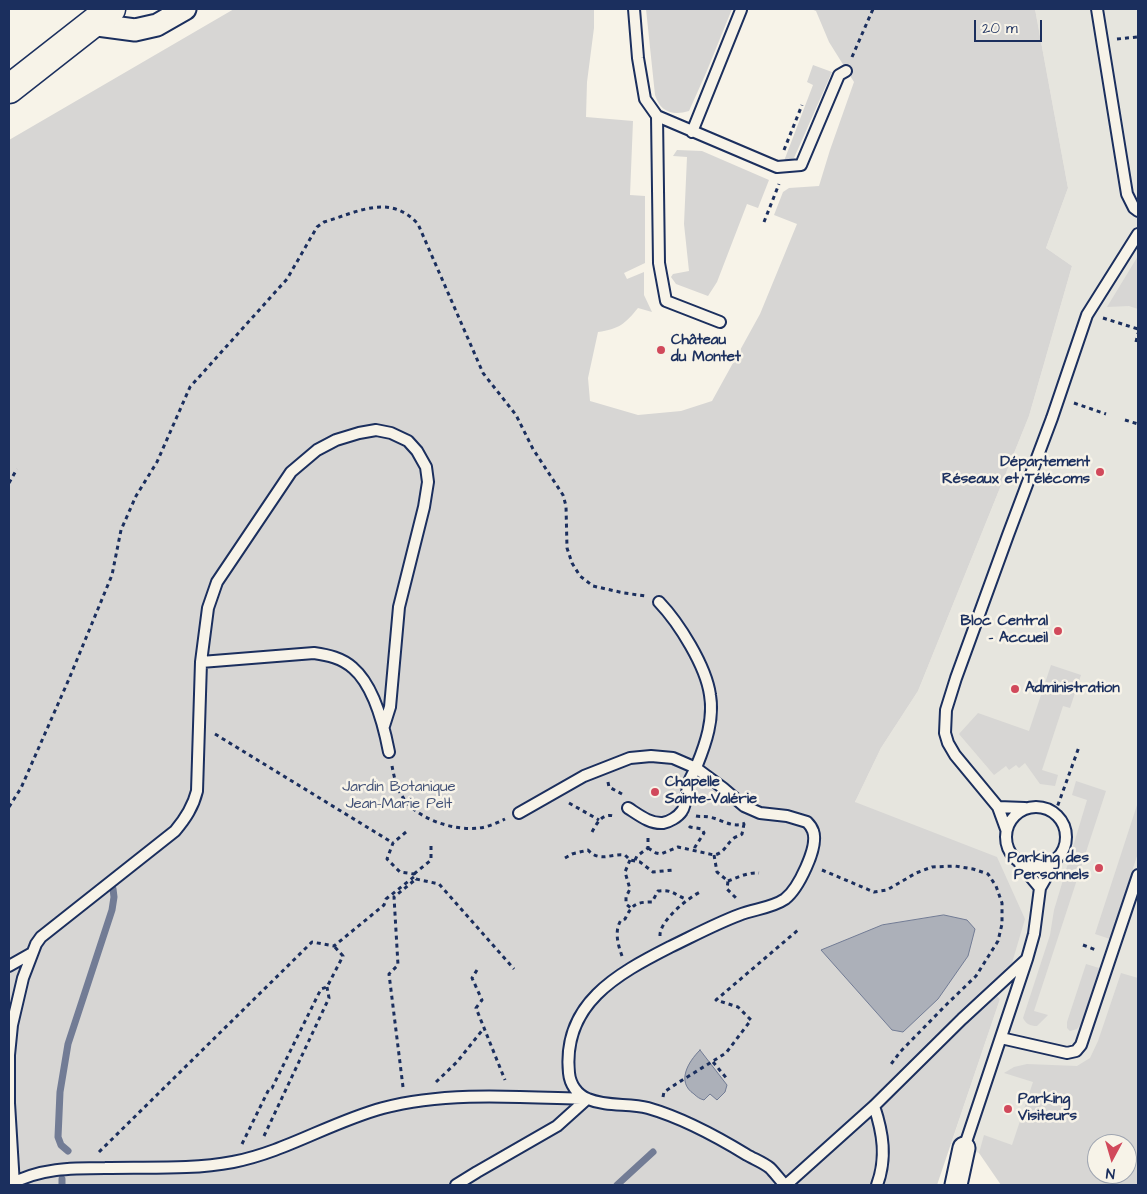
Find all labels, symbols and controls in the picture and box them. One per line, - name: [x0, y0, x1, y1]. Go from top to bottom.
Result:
- scale bar: [977, 10, 1044, 42]
- text: 20 m: [982, 18, 1018, 39]
- place label: Château du Montet: [671, 332, 741, 367]
- marker: Château du Montet: [655, 344, 667, 356]
- place label: Département Réseaux et Télécoms: [942, 454, 1090, 489]
- marker: Département Réseaux et Télécoms: [1094, 466, 1106, 478]
- place label: Bloc Central - Accueil: [960, 613, 1048, 648]
- marker: Bloc Central - Accueil: [1052, 625, 1064, 637]
- place label: Administration: [1025, 680, 1120, 698]
- marker: Administration: [1009, 683, 1021, 695]
- place label: Chapelle Sainte-Valérie: [665, 774, 757, 809]
- park label: Jardin Botanique Jean-Marie Pelt: [342, 779, 456, 814]
- marker: Chapelle Sainte-Valérie: [649, 786, 661, 798]
- place label: Parking des Personnels: [1007, 850, 1089, 885]
- marker: Parking des Personnels: [1093, 862, 1105, 874]
- place label: Parking Visiteurs: [1018, 1091, 1077, 1126]
- marker: Parking Visiteurs: [1002, 1103, 1014, 1115]
- north arrow: [1087, 1134, 1137, 1184]
- text: N: [1105, 1163, 1116, 1183]

